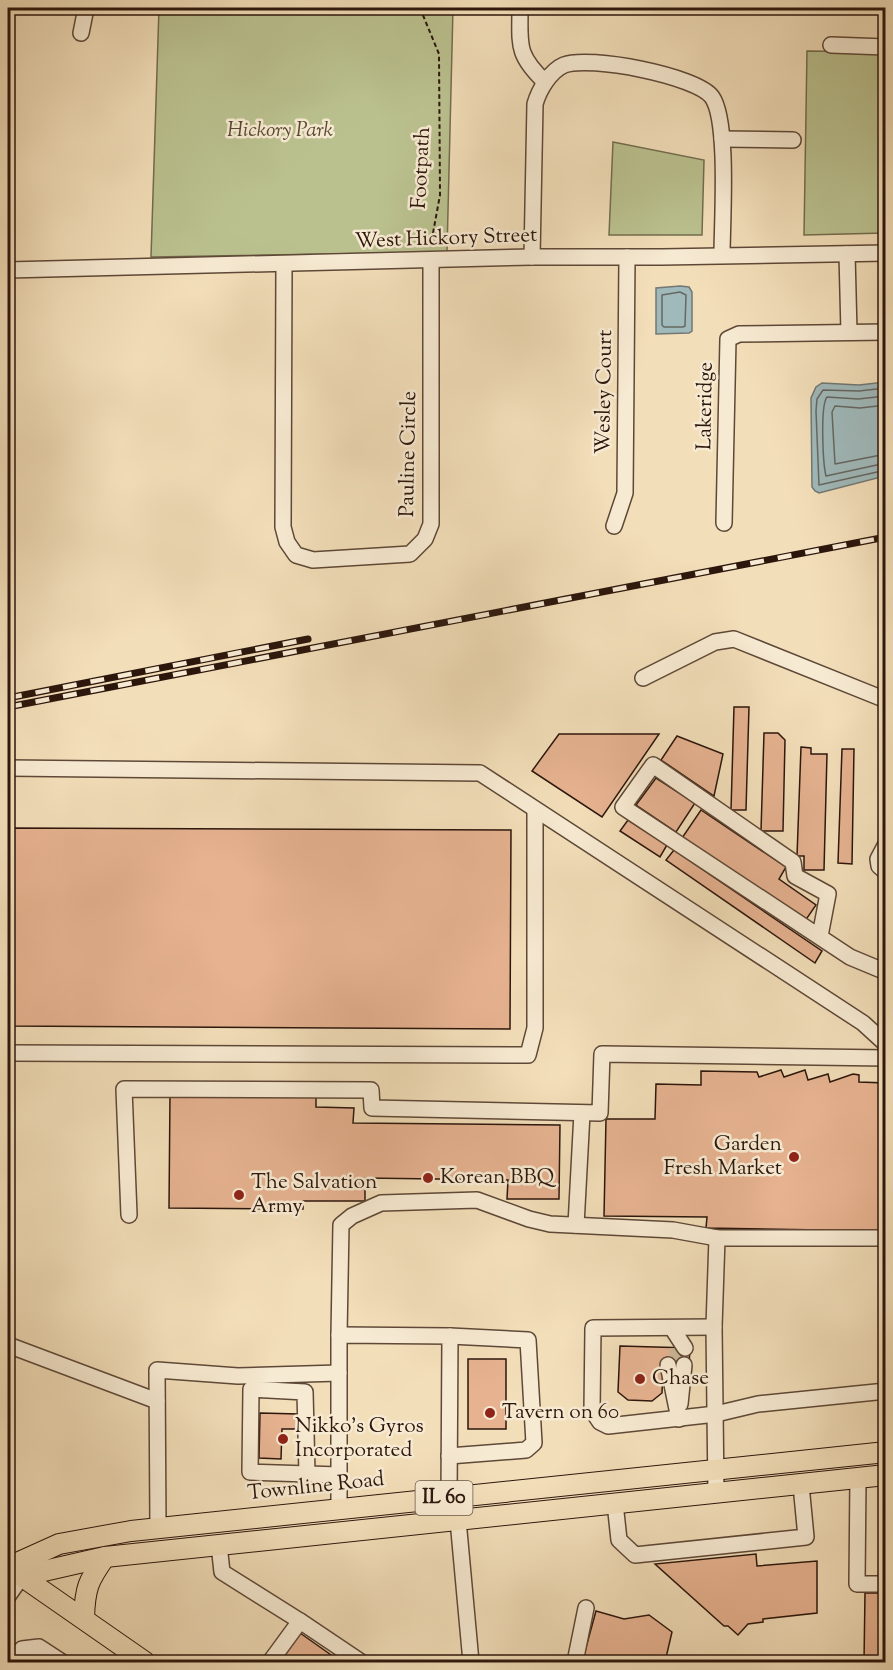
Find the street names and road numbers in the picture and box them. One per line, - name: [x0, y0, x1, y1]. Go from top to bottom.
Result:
- street label: Footpath: [405, 126, 439, 210]
- street label: West Hickory Street: [354, 221, 538, 257]
- street label: Wesley Court: [589, 330, 621, 454]
- street label: Lakeridge: [690, 361, 722, 451]
- street label: Pauline Circle: [393, 390, 425, 518]
- street label: Townline Road: [246, 1465, 386, 1509]
- road number: IL 60: [416, 1481, 472, 1515]

